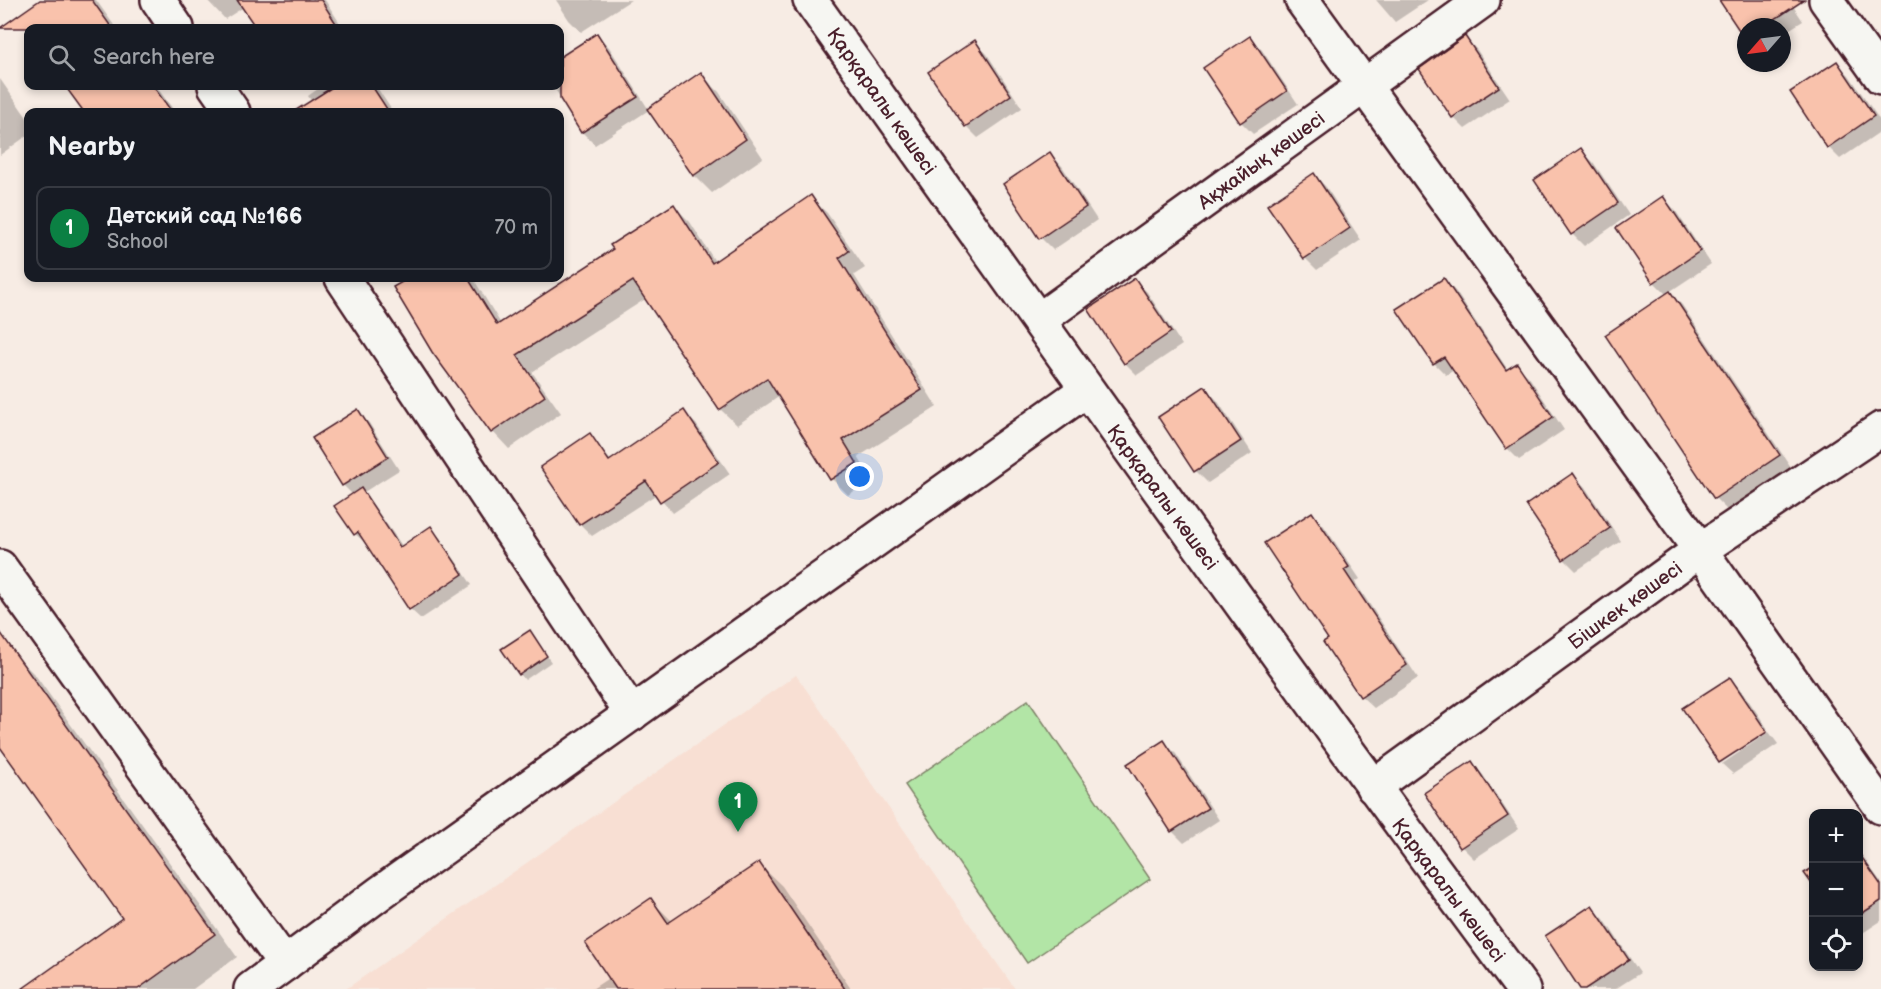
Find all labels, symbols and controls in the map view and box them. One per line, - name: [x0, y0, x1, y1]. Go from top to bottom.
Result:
- north arrow: [1737, 18, 1791, 72]
- street label: Қарқаралы көшесі: [821, 23, 941, 180]
- search box: [24, 24, 564, 90]
- icon: search: [45, 41, 78, 74]
- text: Search here: [93, 44, 215, 71]
- street label: Ақжайық көшесі: [1192, 107, 1330, 216]
- text: Nearby: [48, 132, 135, 163]
- text: Детский сад №166: [107, 203, 302, 230]
- text: 1: [65, 216, 74, 240]
- text: 70 m: [494, 216, 538, 240]
- text: School: [107, 230, 168, 254]
- street label: Қарқаралы көшесі: [1101, 420, 1223, 575]
- your location: [845, 462, 874, 491]
- street label: Бішкек көшесі: [1564, 557, 1687, 655]
- pin: 1: [718, 782, 758, 832]
- map controls: [1809, 809, 1863, 971]
- button: +: [1809, 809, 1863, 863]
- street label: Қарқаралы көшесі: [1386, 814, 1510, 967]
- button: −: [1809, 863, 1863, 917]
- button: locate: [1809, 917, 1863, 971]

